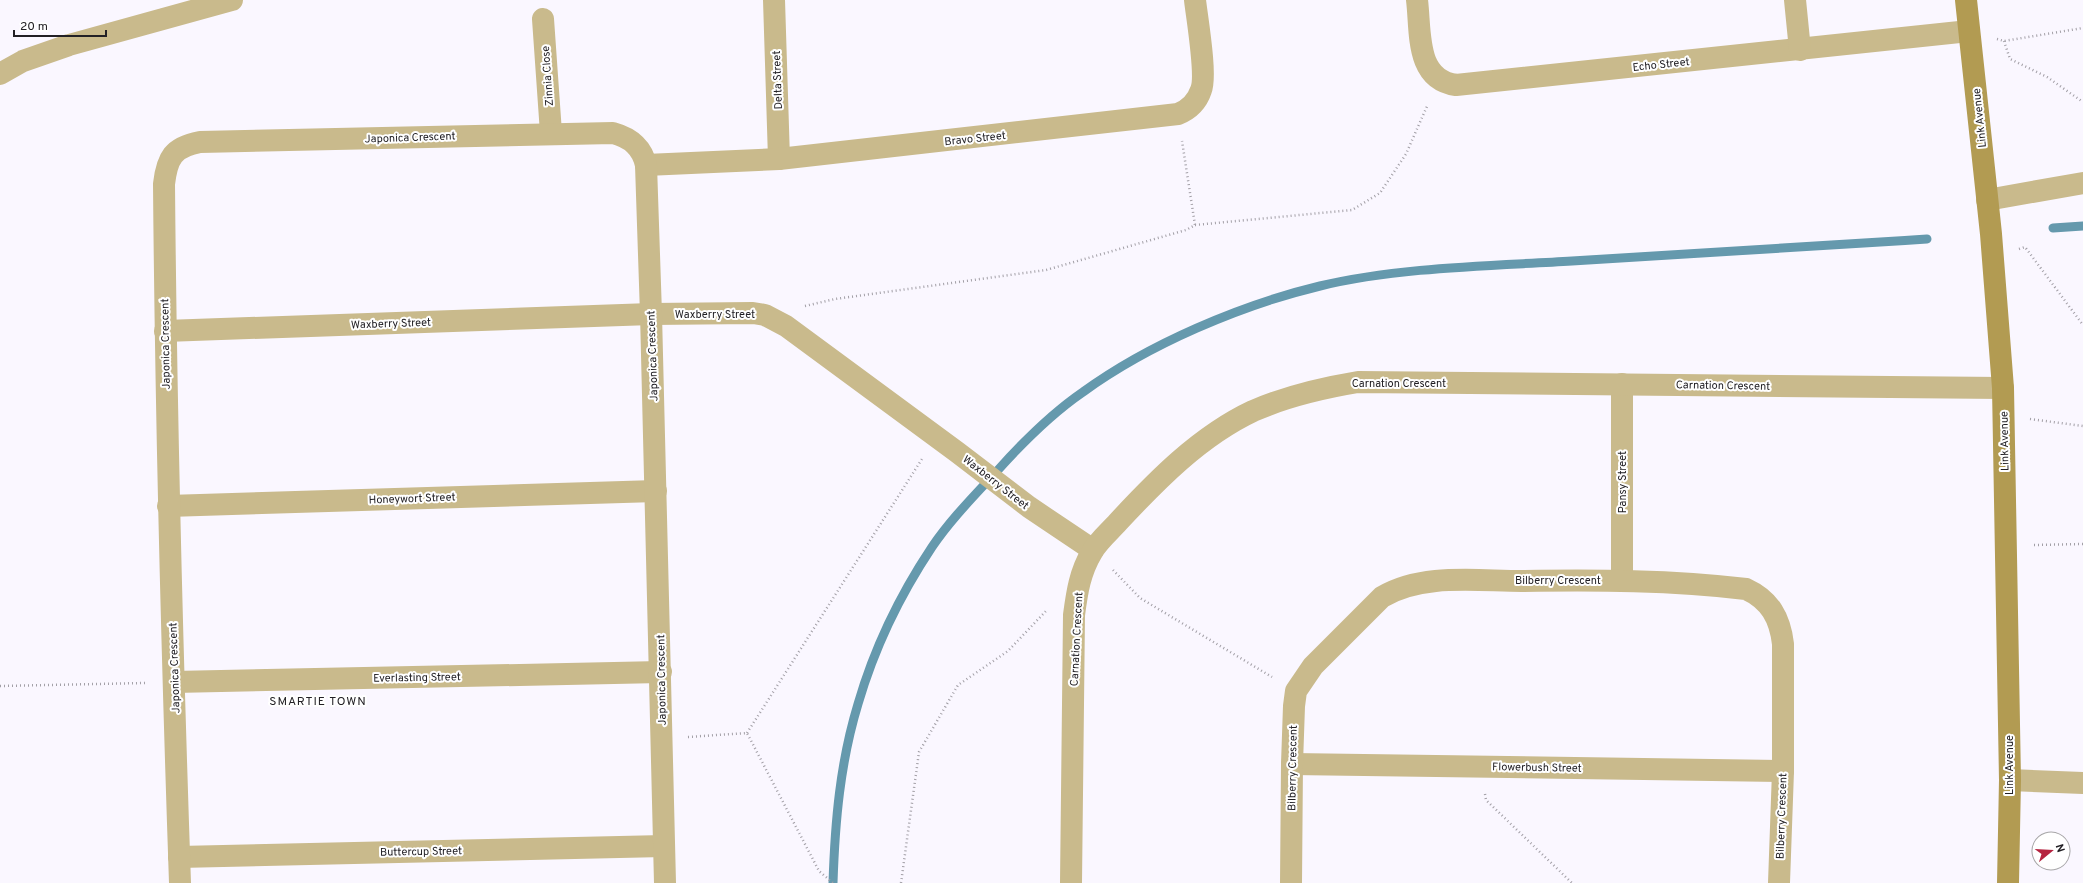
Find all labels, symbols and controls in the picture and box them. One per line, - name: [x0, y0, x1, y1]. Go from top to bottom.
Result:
- scale bar: [14, 12, 106, 38]
- text: 20 m: [20, 19, 48, 35]
- street label: Zinnia Close: [539, 45, 557, 107]
- street label: Delta Street: [770, 50, 786, 110]
- street label: Echo Street: [1632, 55, 1690, 75]
- street label: Link Avenue: [1970, 87, 1990, 148]
- street label: Japonica Crescent: [364, 129, 456, 147]
- street label: Bravo Street: [944, 129, 1006, 149]
- street label: Japonica Crescent: [158, 298, 174, 390]
- street label: Waxberry Street: [675, 308, 755, 322]
- street label: Japonica Crescent: [644, 310, 662, 402]
- street label: Waxberry Street: [351, 316, 431, 332]
- street label: Carnation Crescent: [1352, 377, 1446, 391]
- street label: Carnation Crescent: [1676, 378, 1770, 394]
- street label: Link Avenue: [1997, 411, 2013, 471]
- street label: Pansy Street: [1616, 451, 1630, 513]
- street label: Waxberry Street: [959, 453, 1031, 513]
- street label: Honeywort Street: [368, 490, 456, 508]
- street label: Bilberry Crescent: [1515, 574, 1601, 588]
- street label: Carnation Crescent: [1068, 591, 1086, 687]
- street label: Japonica Crescent: [166, 622, 184, 714]
- street label: Japonica Crescent: [654, 634, 670, 726]
- street label: Everlasting Street: [373, 670, 461, 686]
- district label: SMARTIE TOWN: [269, 694, 367, 710]
- street label: Bilberry Crescent: [1285, 725, 1301, 811]
- street label: Link Avenue: [2003, 735, 2017, 795]
- street label: Flowerbush Street: [1492, 760, 1582, 776]
- street label: Bilberry Crescent: [1774, 773, 1790, 859]
- north arrow: [2031, 831, 2071, 871]
- text: N: [2052, 842, 2067, 854]
- street label: Buttercup Street: [380, 844, 462, 860]

